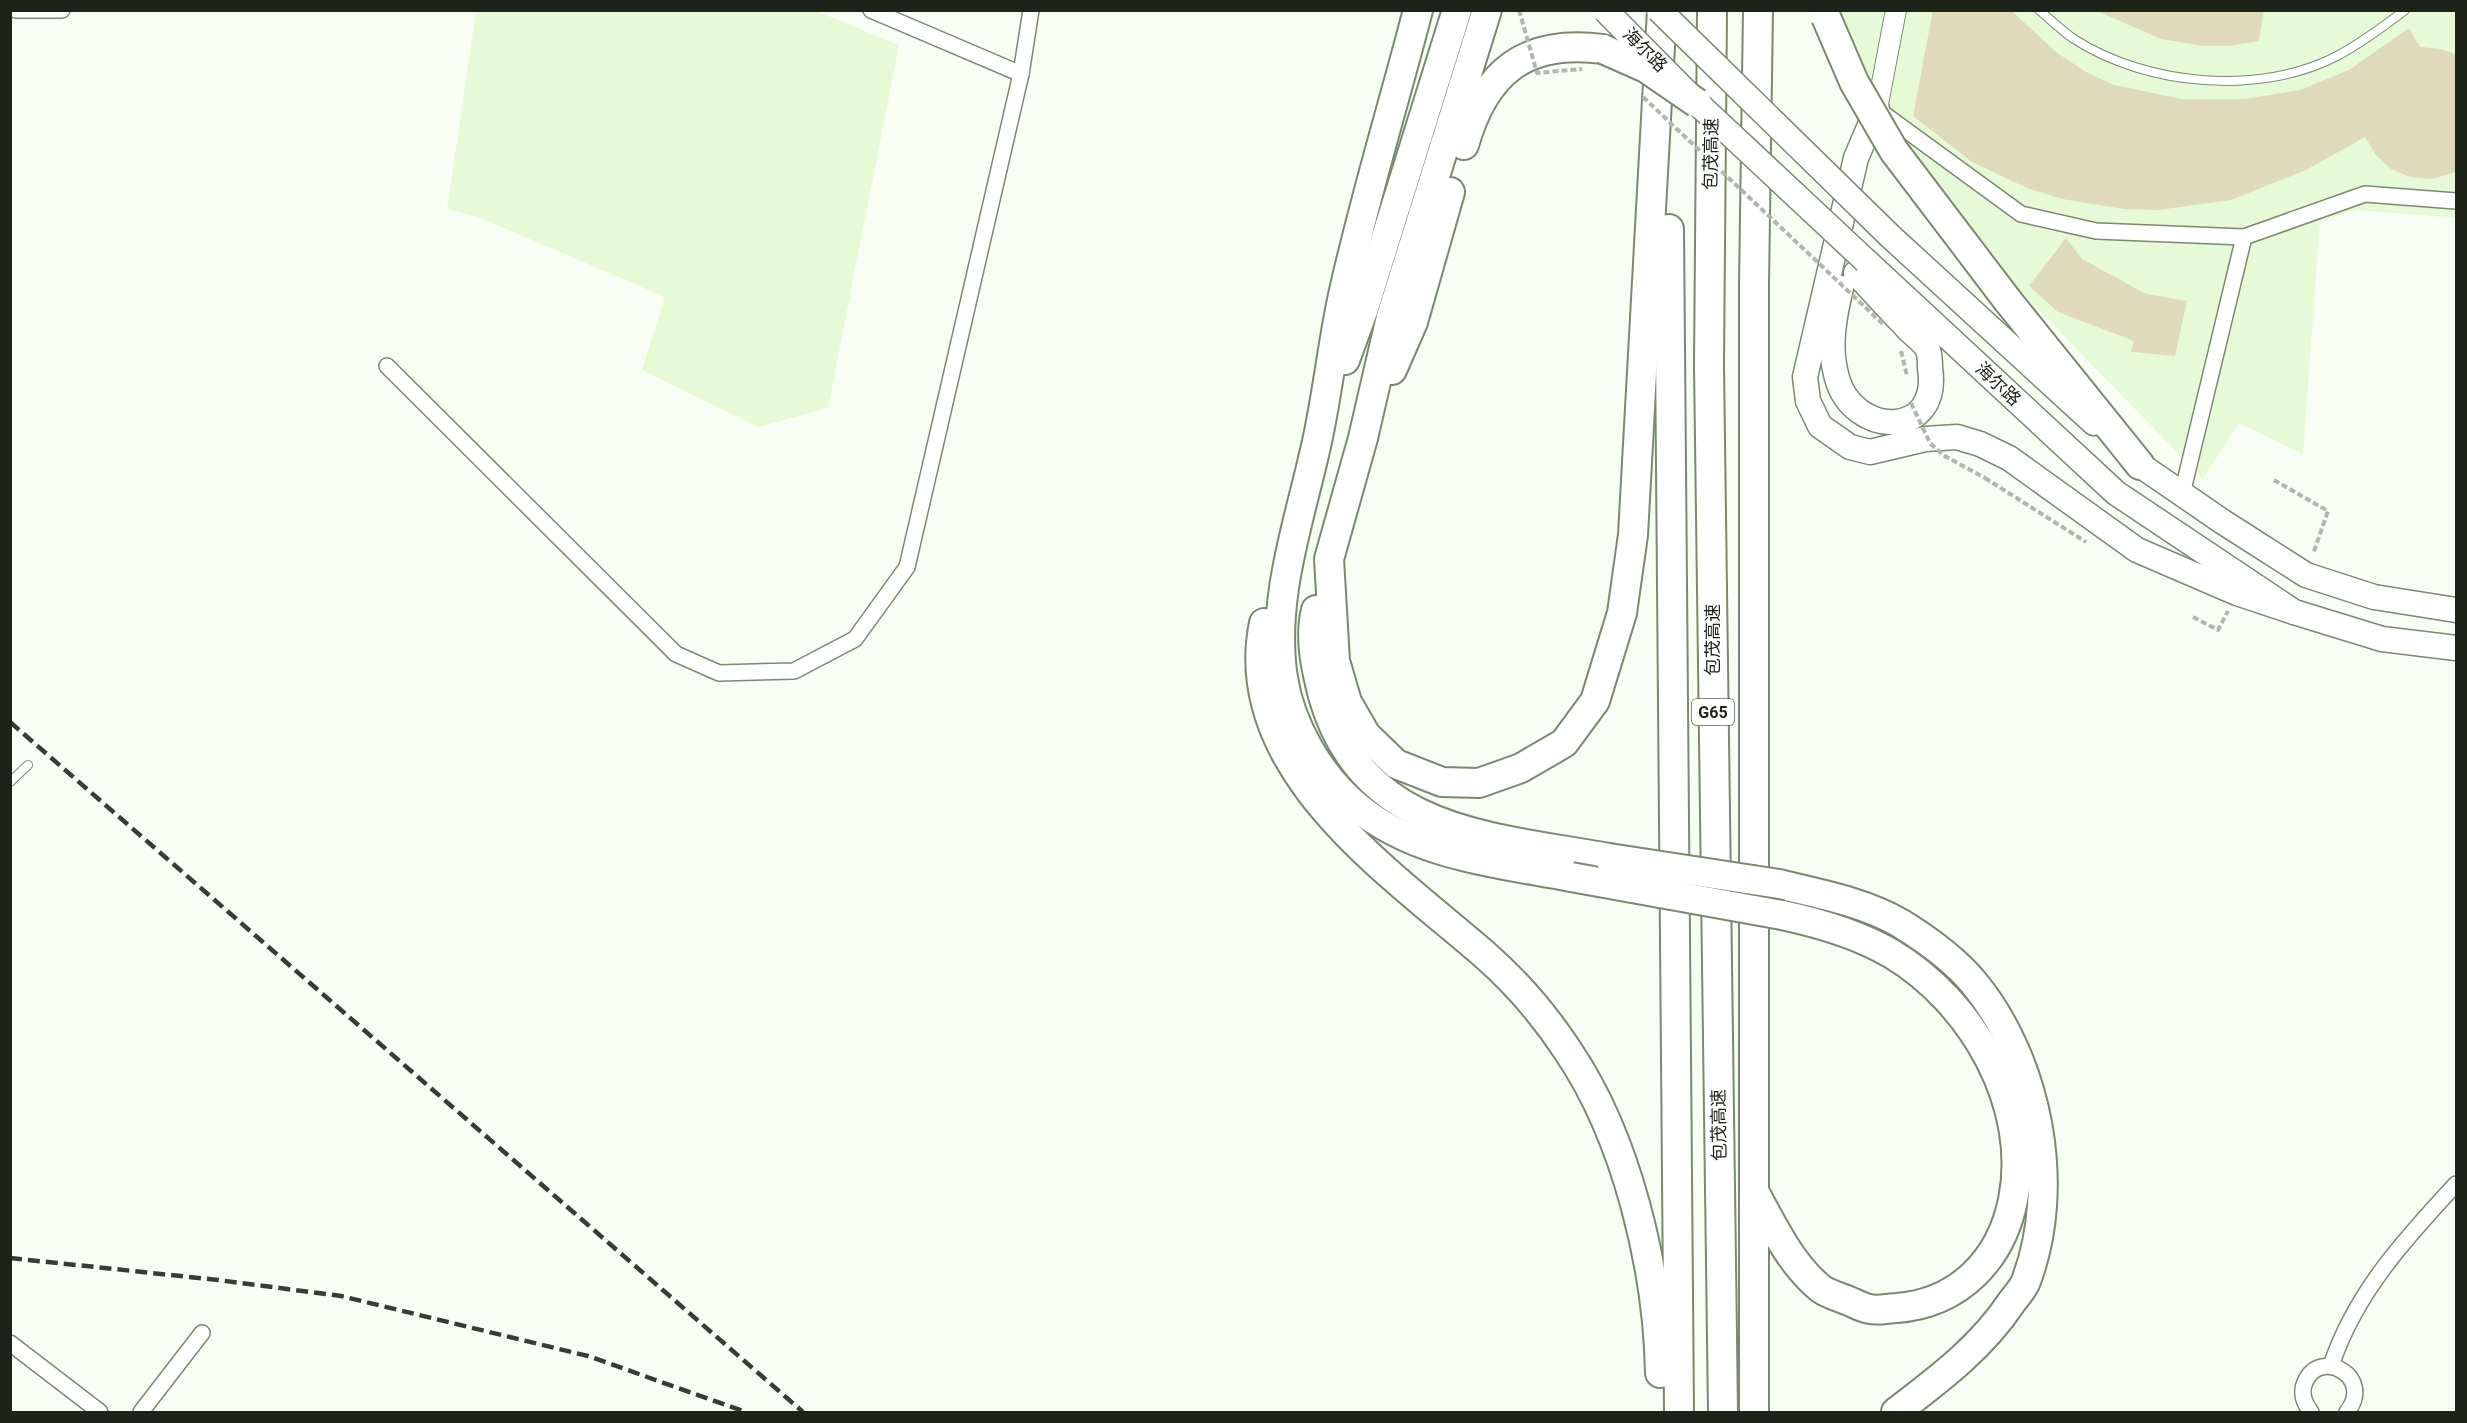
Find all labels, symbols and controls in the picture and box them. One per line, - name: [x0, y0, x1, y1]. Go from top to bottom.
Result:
- street label: 海尔路: [1619, 23, 1672, 76]
- street label: 包茂高速: [1699, 118, 1722, 190]
- street label: 海尔路: [1971, 358, 2025, 410]
- street label: 包茂高速: [1702, 604, 1723, 676]
- road number: G65: [1692, 699, 1734, 725]
- street label: 包茂高速: [1707, 1089, 1730, 1161]

